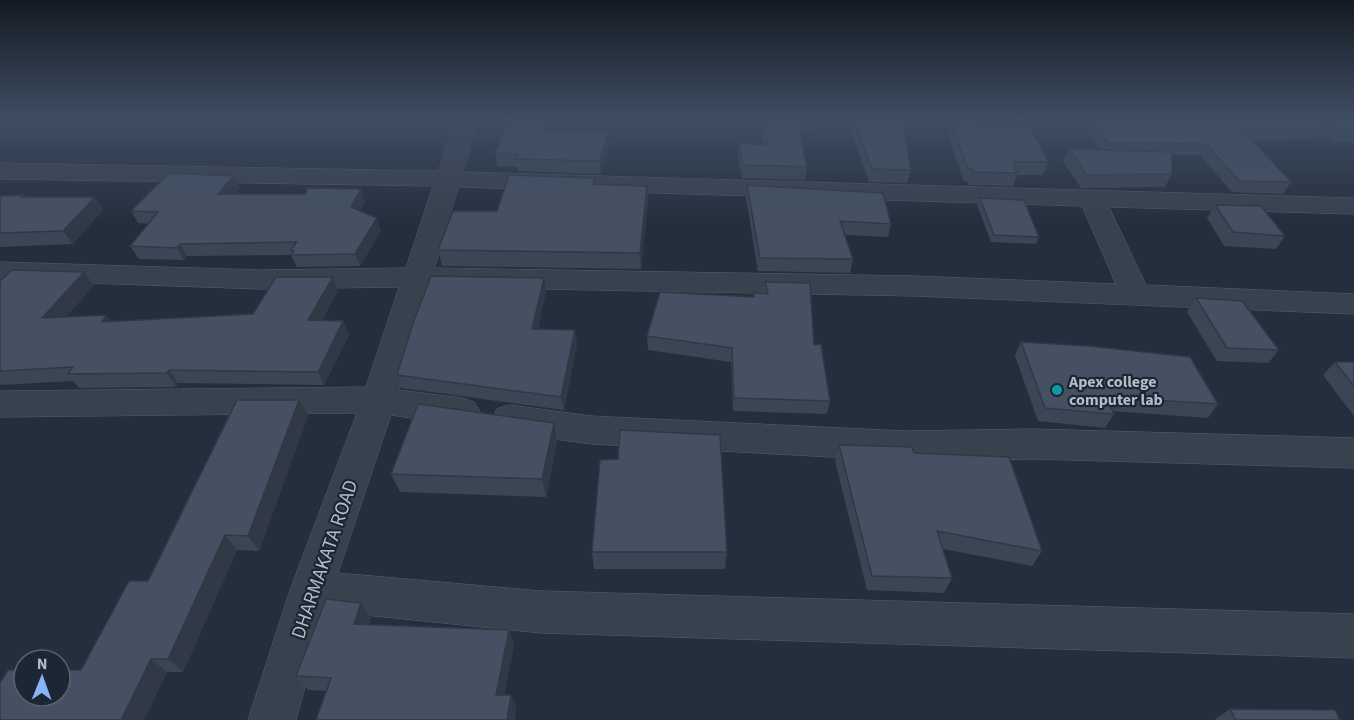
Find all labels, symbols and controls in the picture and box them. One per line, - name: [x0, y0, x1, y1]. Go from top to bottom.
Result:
- place label: Apex college computer lab: [1068, 371, 1163, 411]
- marker: Apex college computer lab: [1050, 383, 1064, 397]
- street label: DHARMAKATA ROAD: [285, 476, 365, 643]
- north arrow: [12, 648, 72, 708]
- text: N: [37, 653, 48, 675]

